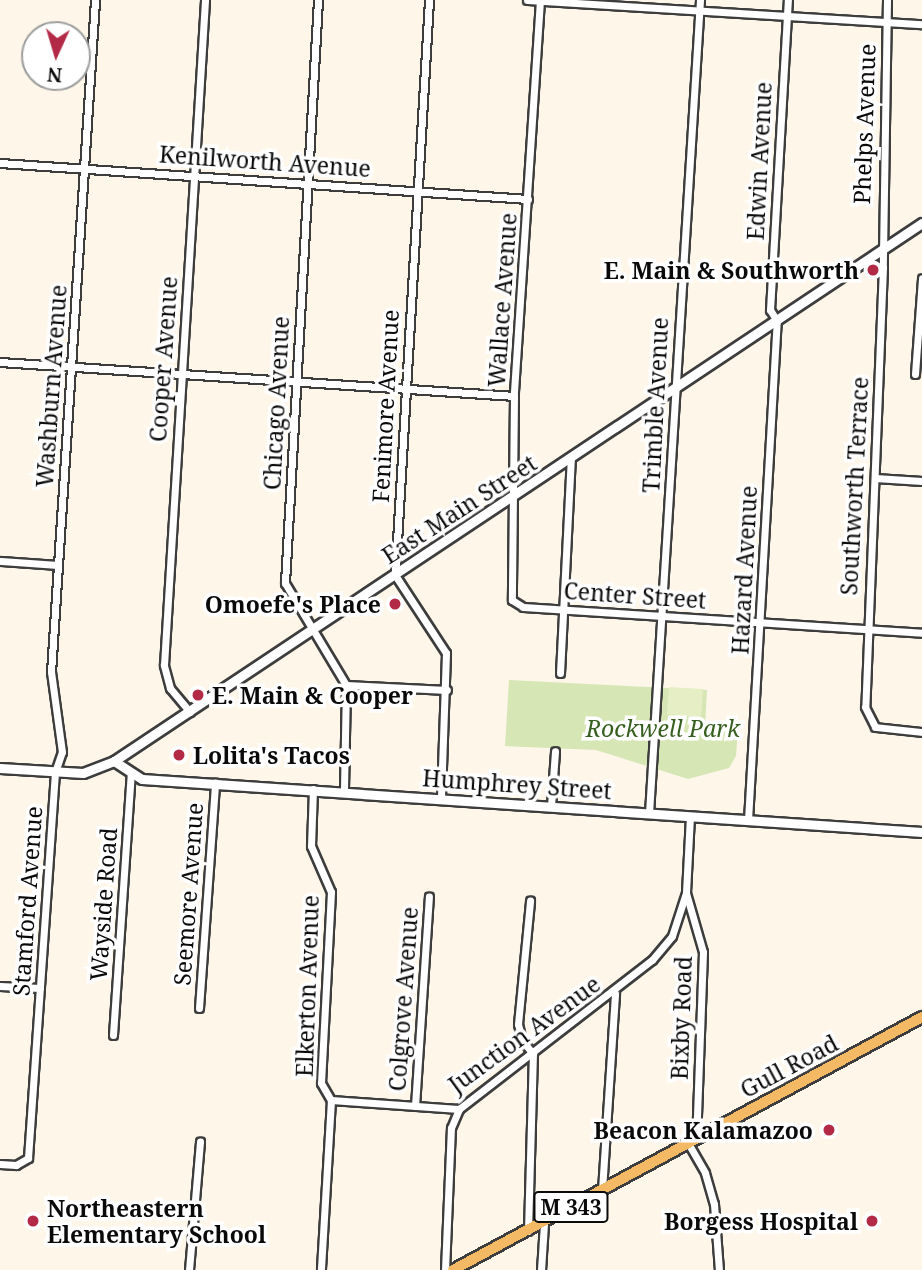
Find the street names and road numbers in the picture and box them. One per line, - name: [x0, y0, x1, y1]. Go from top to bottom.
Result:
- street label: Phelps Avenue: [847, 43, 881, 205]
- street label: Edwin Avenue: [741, 81, 777, 241]
- street label: Kenilworth Avenue: [158, 140, 372, 182]
- street label: Wallace Avenue: [482, 212, 522, 388]
- street label: Cooper Avenue: [143, 275, 183, 443]
- street label: Washburn Avenue: [30, 284, 72, 488]
- street label: Fenimore Avenue: [366, 309, 404, 503]
- street label: Chicago Avenue: [258, 315, 294, 491]
- street label: Trimble Avenue: [637, 317, 673, 493]
- street label: Southworth Terrace: [834, 376, 874, 596]
- street label: East Main Street: [377, 449, 541, 569]
- street label: Hazard Avenue: [726, 485, 762, 655]
- street label: Center Street: [563, 576, 707, 614]
- street label: Humphrey Street: [421, 764, 613, 804]
- street label: Seemore Avenue: [168, 802, 208, 986]
- street label: Stamford Avenue: [7, 805, 47, 997]
- street label: Wayside Road: [84, 826, 122, 982]
- street label: Elkerton Avenue: [290, 895, 324, 1077]
- street label: Colgrove Avenue: [383, 906, 423, 1092]
- street label: Bixby Road: [665, 956, 697, 1080]
- street label: Junction Avenue: [443, 970, 605, 1098]
- street label: Gull Road: [735, 1029, 843, 1103]
- road number: M 343: [532, 1190, 610, 1224]

